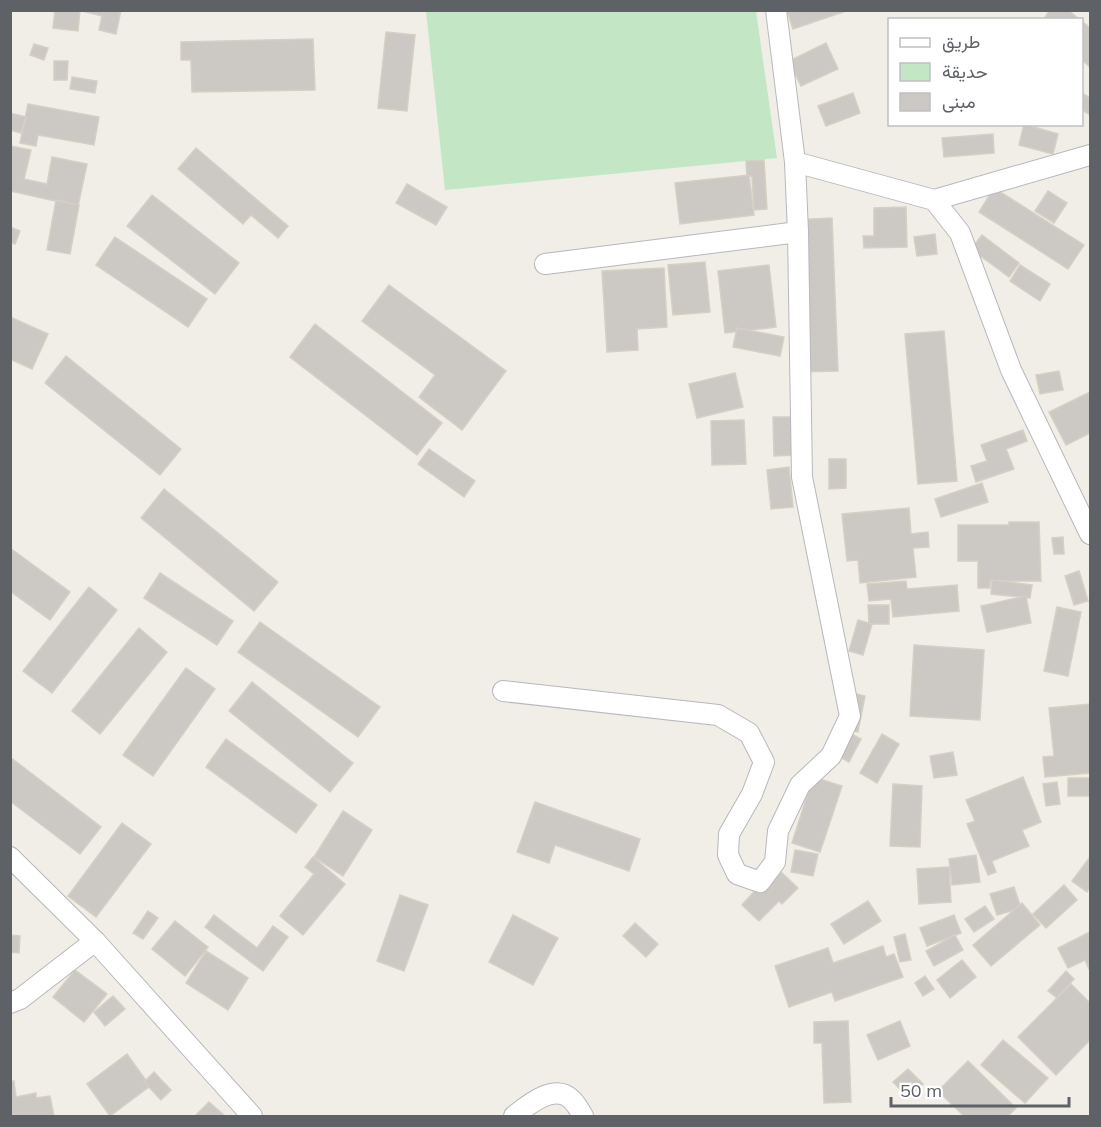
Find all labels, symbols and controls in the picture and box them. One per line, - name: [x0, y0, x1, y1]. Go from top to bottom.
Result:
- legend: [888, 18, 1083, 126]
- text: طريق: [942, 30, 980, 53]
- text: حديقة: [942, 60, 988, 83]
- text: مبنى: [942, 90, 976, 113]
- scale bar: [891, 1070, 1070, 1108]
- text: 50 m: [900, 1079, 942, 1102]

